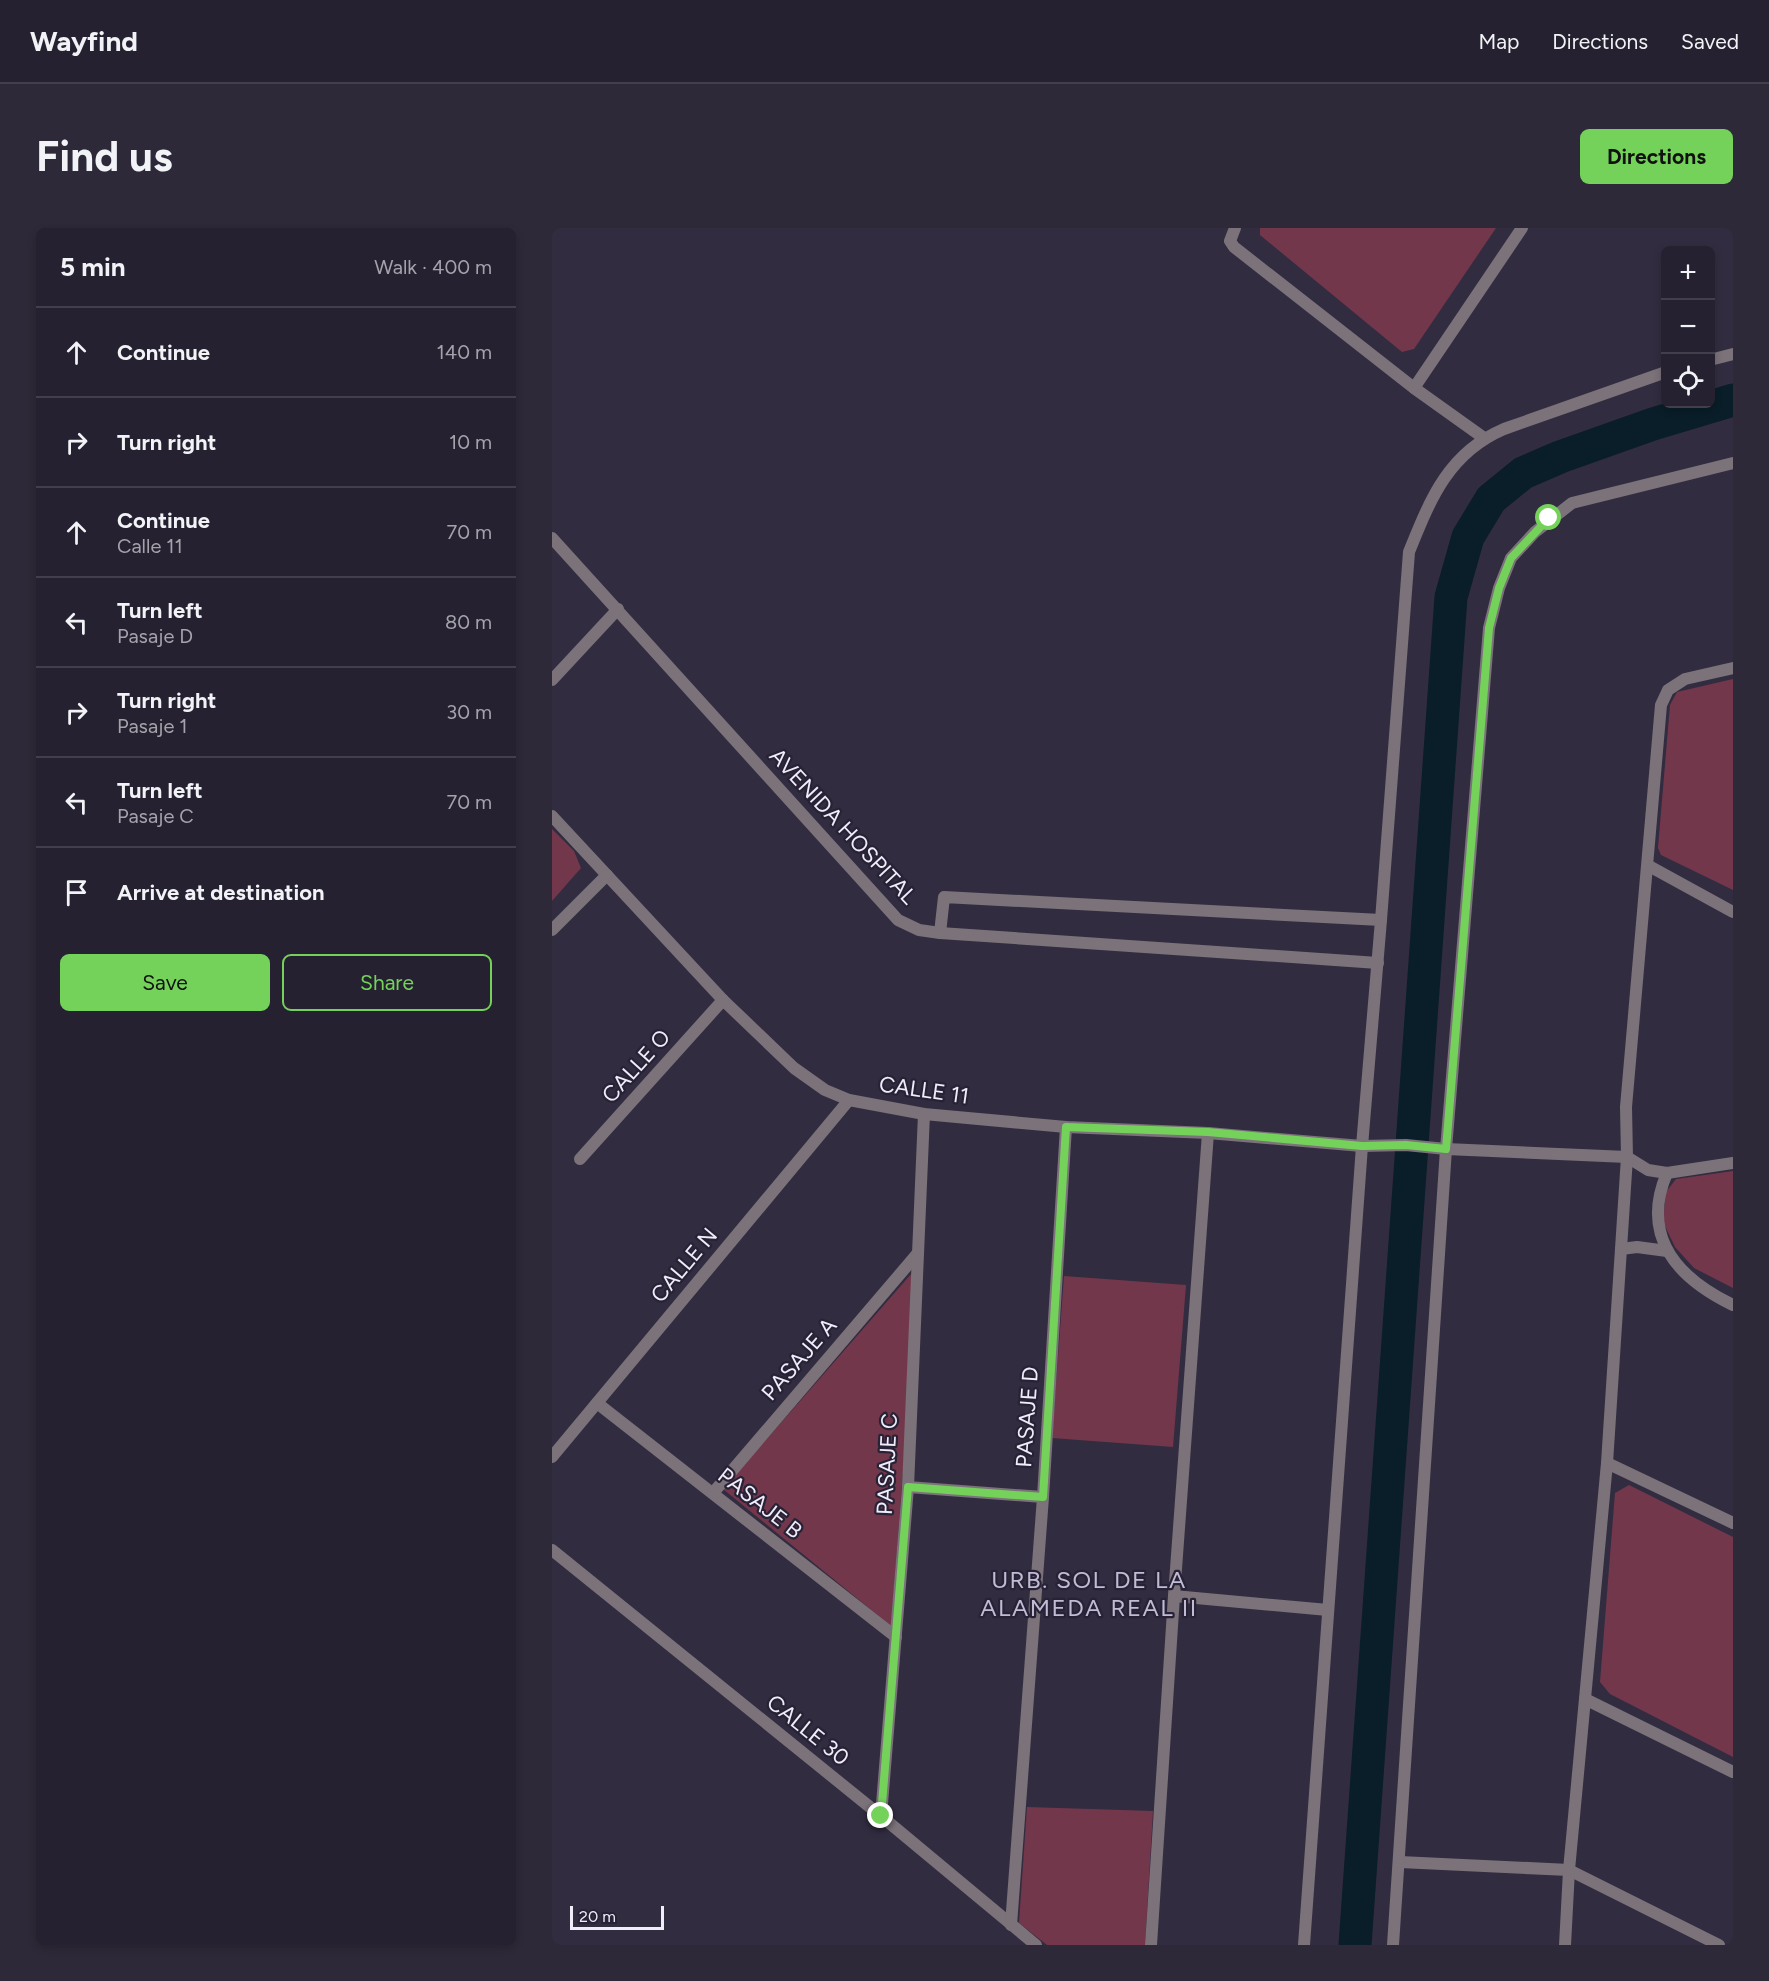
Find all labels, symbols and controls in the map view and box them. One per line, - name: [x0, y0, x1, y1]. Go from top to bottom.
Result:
- text: Wayfind: [30, 24, 138, 58]
- text: Map: [1478, 29, 1519, 54]
- text: Directions: [1552, 29, 1648, 54]
- text: Saved: [1681, 29, 1739, 54]
- button: Directions: [1580, 129, 1733, 184]
- text: Find us: [36, 131, 173, 182]
- map controls: [1661, 246, 1715, 408]
- button: +: [1661, 246, 1715, 300]
- text: 5 min: [60, 251, 126, 283]
- text: Walk · 400 m: [374, 255, 492, 279]
- button: −: [1661, 300, 1715, 354]
- icon: ahead: [60, 336, 93, 369]
- text: Continue: [117, 339, 210, 366]
- text: 140 m: [437, 340, 492, 364]
- button: locate: [1661, 354, 1715, 408]
- icon: right: [60, 426, 93, 459]
- text: Turn right: [117, 429, 216, 456]
- text: 10 m: [449, 430, 492, 454]
- route start: [1535, 504, 1561, 530]
- text: Continue: [117, 507, 210, 534]
- icon: ahead: [60, 516, 93, 549]
- text: 70 m: [446, 520, 492, 544]
- text: Calle 11: [117, 534, 183, 558]
- text: Turn left: [117, 597, 203, 624]
- icon: left: [60, 606, 93, 639]
- text: 80 m: [445, 610, 492, 634]
- text: Pasaje D: [117, 624, 193, 648]
- text: Turn right: [117, 687, 216, 714]
- icon: right: [60, 696, 93, 729]
- text: 30 m: [446, 700, 492, 724]
- text: Pasaje 1: [117, 714, 188, 738]
- street label: AVENIDA HOSPITAL: [764, 742, 923, 910]
- text: Turn left: [117, 777, 203, 804]
- icon: left: [60, 786, 93, 819]
- text: 70 m: [446, 790, 492, 814]
- text: Pasaje C: [117, 804, 194, 828]
- icon: arrive: [60, 876, 93, 909]
- text: Arrive at destination: [117, 879, 325, 906]
- button: Save: [60, 954, 270, 1011]
- button: Share: [282, 954, 492, 1011]
- street label: CALLE O: [596, 1024, 676, 1108]
- street label: CALLE 11: [877, 1070, 971, 1110]
- street label: CALLE N: [645, 1222, 723, 1308]
- street label: PASAJE A: [756, 1312, 842, 1406]
- street label: PASAJE D: [1010, 1366, 1044, 1468]
- street label: PASAJE C: [871, 1412, 903, 1515]
- street label: PASAJE B: [713, 1462, 807, 1544]
- district label: URB. SOL DE LA ALAMEDA REAL II: [980, 1565, 1198, 1622]
- street label: CALLE 30: [761, 1689, 855, 1771]
- route end: [867, 1802, 893, 1828]
- scale bar: [570, 1903, 664, 1930]
- text: 20 m: [579, 1907, 616, 1926]

